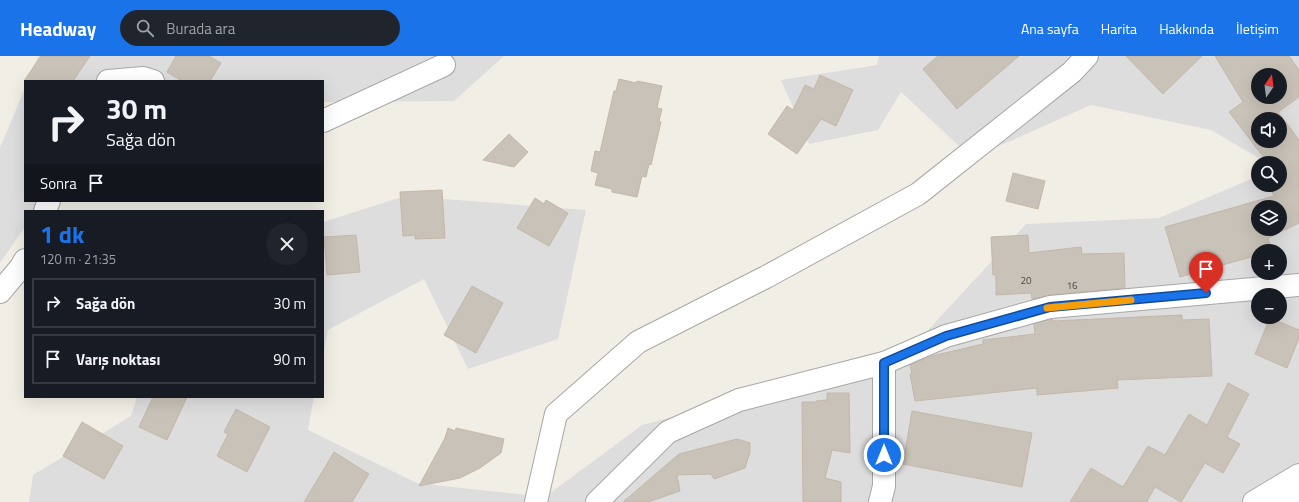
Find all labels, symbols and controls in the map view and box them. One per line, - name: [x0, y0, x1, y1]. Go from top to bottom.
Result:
- search box: [120, 10, 400, 46]
- text: Headway: [20, 14, 96, 43]
- icon: search: [134, 17, 156, 39]
- text: Burada ara: [166, 17, 235, 40]
- text: Ana sayfa: [1021, 18, 1079, 39]
- text: Harita: [1101, 18, 1137, 39]
- text: Hakkında: [1159, 18, 1214, 39]
- text: İletişim: [1236, 18, 1279, 39]
- north arrow: [1251, 68, 1287, 104]
- map controls: [1251, 68, 1287, 324]
- text: 30 m: [106, 87, 167, 130]
- icon: right: [40, 96, 92, 148]
- button: sound: [1251, 112, 1287, 148]
- text: Sağa dön: [106, 126, 176, 153]
- button: search: [1251, 156, 1287, 192]
- text: Sonra: [40, 172, 77, 195]
- icon: arrive: [85, 172, 107, 194]
- button: layers: [1251, 200, 1287, 236]
- text: 1 dk: [40, 216, 84, 252]
- button: close: [266, 223, 308, 265]
- button: +: [1251, 244, 1287, 280]
- text: 120 m · 21:35: [40, 249, 116, 269]
- pin: [1189, 252, 1223, 293]
- icon: arrive: [1195, 258, 1217, 280]
- house number: 20: [1020, 273, 1032, 288]
- house number: 16: [1066, 278, 1078, 293]
- button: −: [1251, 288, 1287, 324]
- icon: right: [42, 292, 64, 314]
- text: Sağa dön: [76, 292, 135, 315]
- text: 30 m: [273, 292, 306, 315]
- icon: arrive: [42, 348, 64, 370]
- text: Varış noktası: [76, 348, 160, 371]
- text: 90 m: [273, 348, 306, 371]
- position arrow: [863, 434, 905, 476]

